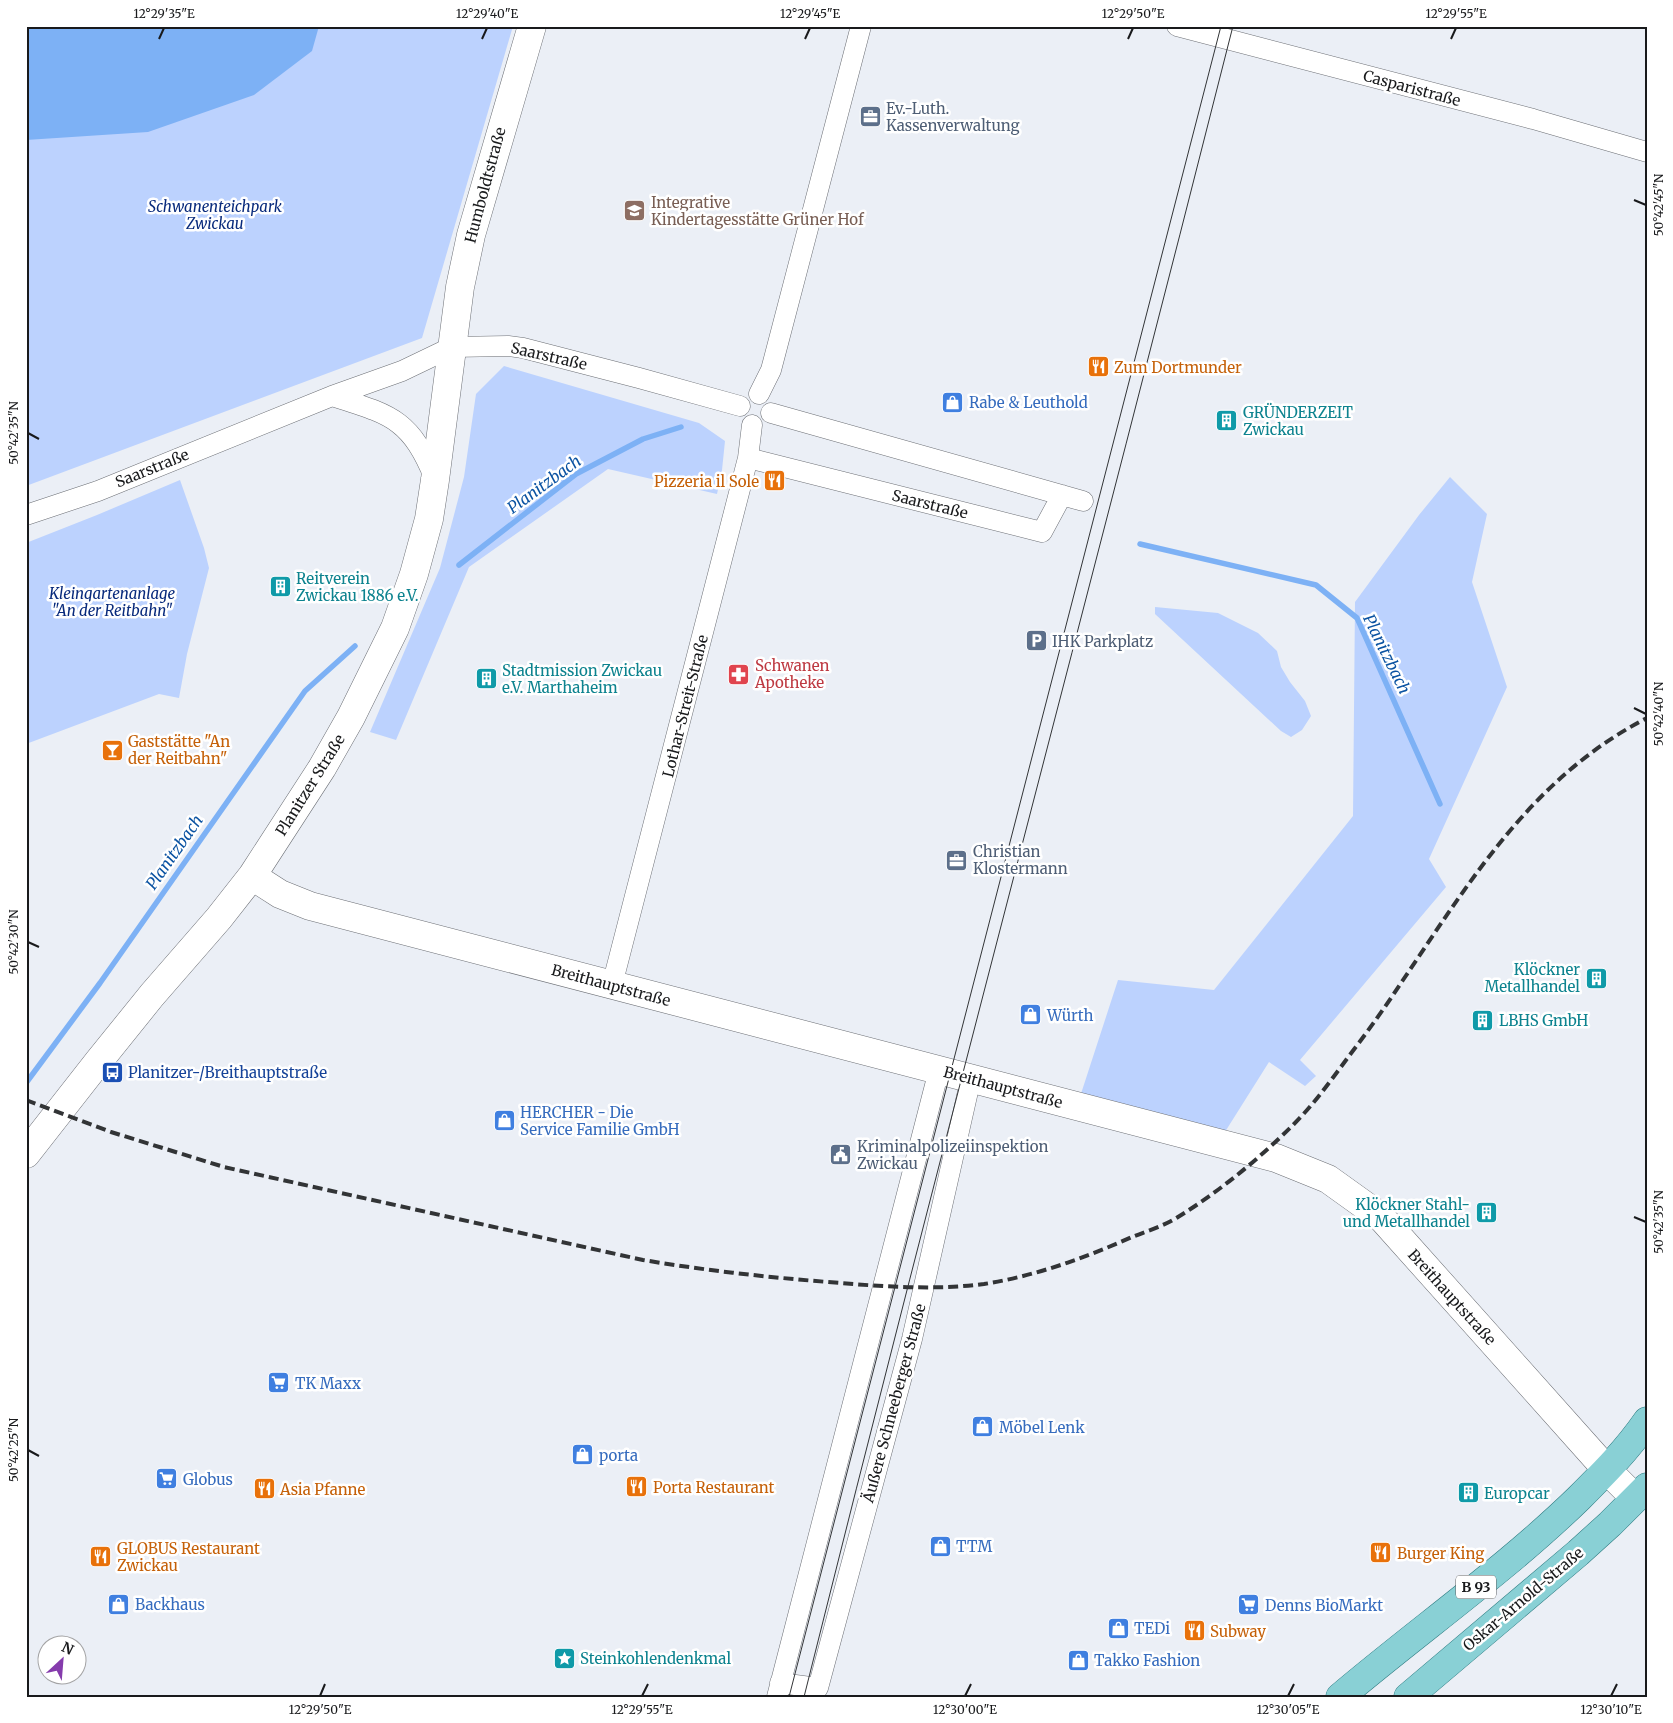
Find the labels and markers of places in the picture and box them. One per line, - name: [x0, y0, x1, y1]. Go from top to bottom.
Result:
- place label: Ev.-Luth. Kassenverwaltung: [886, 99, 1020, 135]
- office icon: Ev.-Luth. Kassenverwaltung: [858, 105, 882, 129]
- place label: Integrative Kindertagesstätte Grüner Hof: [651, 193, 865, 229]
- school or university icon: Integrative Kindertagesstätte Grüner Hof: [623, 199, 647, 223]
- restaurant icon: Zum Dortmunder: [1086, 355, 1110, 379]
- place label: Zum Dortmunder: [1114, 358, 1242, 377]
- shop icon: Rabe & Leuthold: [941, 390, 965, 414]
- place label: Rabe & Leuthold: [969, 393, 1088, 412]
- place label: GRÜNDERZEIT Zwickau: [1243, 402, 1353, 439]
- building icon: GRÜNDERZEIT Zwickau: [1215, 409, 1239, 433]
- restaurant icon: Pizzeria il Sole: [763, 469, 787, 493]
- place label: Pizzeria il Sole: [654, 472, 759, 491]
- place label: Reitverein Zwickau 1886 e.V.: [296, 569, 419, 605]
- building icon: Reitverein Zwickau 1886 e.V.: [268, 575, 292, 599]
- parking icon: IHK Parkplatz: [1024, 629, 1048, 653]
- place label: IHK Parkplatz: [1052, 632, 1153, 651]
- place label: Schwanen Apotheke: [754, 656, 830, 692]
- place label: Stadtmission Zwickau e.V. Marthaheim: [502, 661, 662, 697]
- pharmacy icon: Schwanen Apotheke: [727, 662, 751, 686]
- building icon: Stadtmission Zwickau e.V. Marthaheim: [474, 667, 498, 691]
- place label: Gaststätte "An der Reitbahn": [128, 732, 230, 768]
- bar icon: Gaststätte "An der Reitbahn": [100, 738, 124, 762]
- place label: Christian Klostermann: [973, 842, 1068, 878]
- office icon: Christian Klostermann: [945, 848, 969, 872]
- place label: Klöckner Metallhandel: [1485, 960, 1580, 996]
- building icon: Klöckner Metallhandel: [1584, 966, 1608, 990]
- shop icon: Würth: [1019, 1003, 1043, 1027]
- place label: Würth: [1046, 1006, 1094, 1025]
- building icon: LBHS GmbH: [1471, 1008, 1495, 1032]
- place label: LBHS GmbH: [1499, 1011, 1588, 1030]
- bus stop icon: Planitzer-/Breithauptstraße: [100, 1060, 124, 1084]
- place label: Planitzer-/Breithauptstraße: [128, 1063, 327, 1082]
- place label: HERCHER - Die Service Familie GmbH: [520, 1103, 679, 1139]
- shop icon: HERCHER - Die Service Familie GmbH: [492, 1109, 516, 1133]
- place label: Kriminalpolizeiinspektion Zwickau: [857, 1137, 1049, 1173]
- public building icon: Kriminalpolizeiinspektion Zwickau: [829, 1143, 853, 1167]
- place label: Klöckner Stahl- und Metallhandel: [1343, 1195, 1470, 1231]
- building icon: Klöckner Stahl- und Metallhandel: [1474, 1201, 1498, 1225]
- supermarket icon: TK Maxx: [267, 1371, 291, 1395]
- place label: TK Maxx: [295, 1374, 361, 1393]
- shop icon: Möbel Lenk: [971, 1415, 995, 1439]
- place label: Möbel Lenk: [999, 1418, 1085, 1437]
- shop icon: porta: [571, 1443, 595, 1467]
- place label: porta: [599, 1446, 638, 1465]
- supermarket icon: Globus: [155, 1467, 179, 1491]
- place label: Globus: [183, 1470, 233, 1489]
- restaurant icon: Porta Restaurant: [625, 1475, 649, 1499]
- restaurant icon: Asia Pfanne: [252, 1477, 276, 1501]
- place label: Porta Restaurant: [653, 1478, 774, 1497]
- place label: Asia Pfanne: [279, 1480, 366, 1499]
- building icon: Europcar: [1456, 1481, 1480, 1505]
- place label: Europcar: [1484, 1484, 1550, 1503]
- shop icon: TTM: [928, 1534, 952, 1558]
- place label: TTM: [956, 1537, 992, 1556]
- place label: GLOBUS Restaurant Zwickau: [117, 1539, 260, 1575]
- restaurant icon: Burger King: [1369, 1541, 1393, 1565]
- place label: Burger King: [1397, 1544, 1484, 1563]
- restaurant icon: GLOBUS Restaurant Zwickau: [89, 1545, 113, 1569]
- shop icon: Backhaus: [107, 1592, 131, 1616]
- supermarket icon: Denns BioMarkt: [1237, 1593, 1261, 1617]
- place label: Backhaus: [135, 1595, 205, 1614]
- place label: Denns BioMarkt: [1265, 1596, 1383, 1615]
- shop icon: TEDi: [1106, 1616, 1130, 1640]
- place label: TEDi: [1134, 1619, 1170, 1638]
- restaurant icon: Subway: [1182, 1619, 1206, 1643]
- place label: Subway: [1210, 1622, 1266, 1641]
- place icon: Steinkohlendenkmal: [552, 1646, 576, 1670]
- shop icon: Takko Fashion: [1066, 1648, 1090, 1672]
- place label: Steinkohlendenkmal: [580, 1649, 731, 1668]
- place label: Takko Fashion: [1094, 1651, 1200, 1670]

